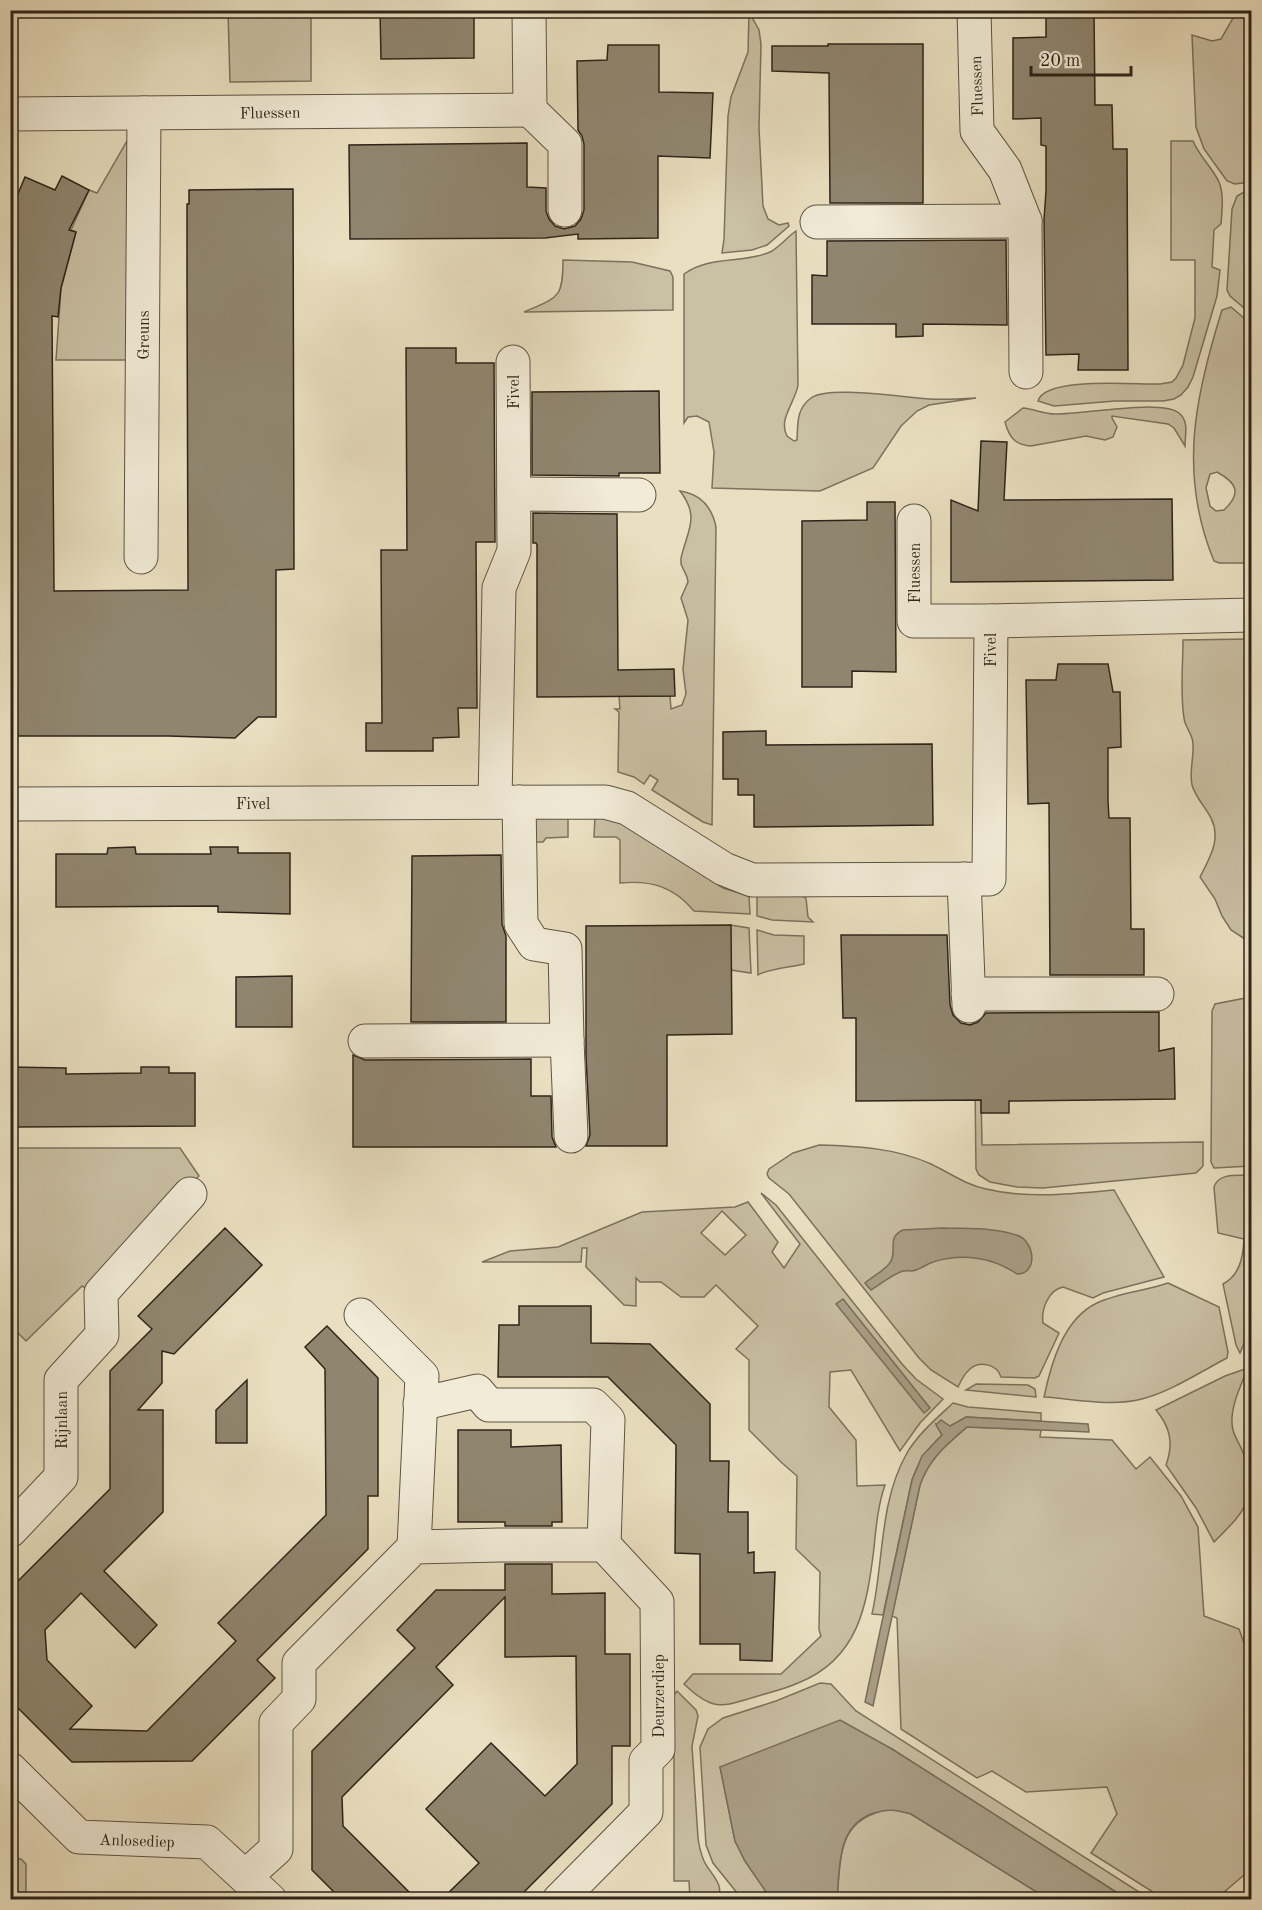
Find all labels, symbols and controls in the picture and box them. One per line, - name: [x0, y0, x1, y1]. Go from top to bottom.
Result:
- scale bar: [1031, 39, 1132, 77]
- text: 20 m: [1040, 52, 1080, 70]
- street label: Fluessen: [969, 55, 987, 117]
- street label: Fluessen: [239, 105, 301, 123]
- street label: Greuns: [137, 310, 153, 360]
- street label: Fivel: [507, 375, 523, 409]
- street label: Fluessen: [908, 542, 924, 603]
- street label: Fivel: [984, 633, 1000, 667]
- street label: Fivel: [236, 797, 270, 813]
- street label: Rijnlaan: [55, 1390, 71, 1449]
- street label: Deurzerdiep: [652, 1654, 668, 1738]
- street label: Anlosediep: [99, 1833, 175, 1851]

